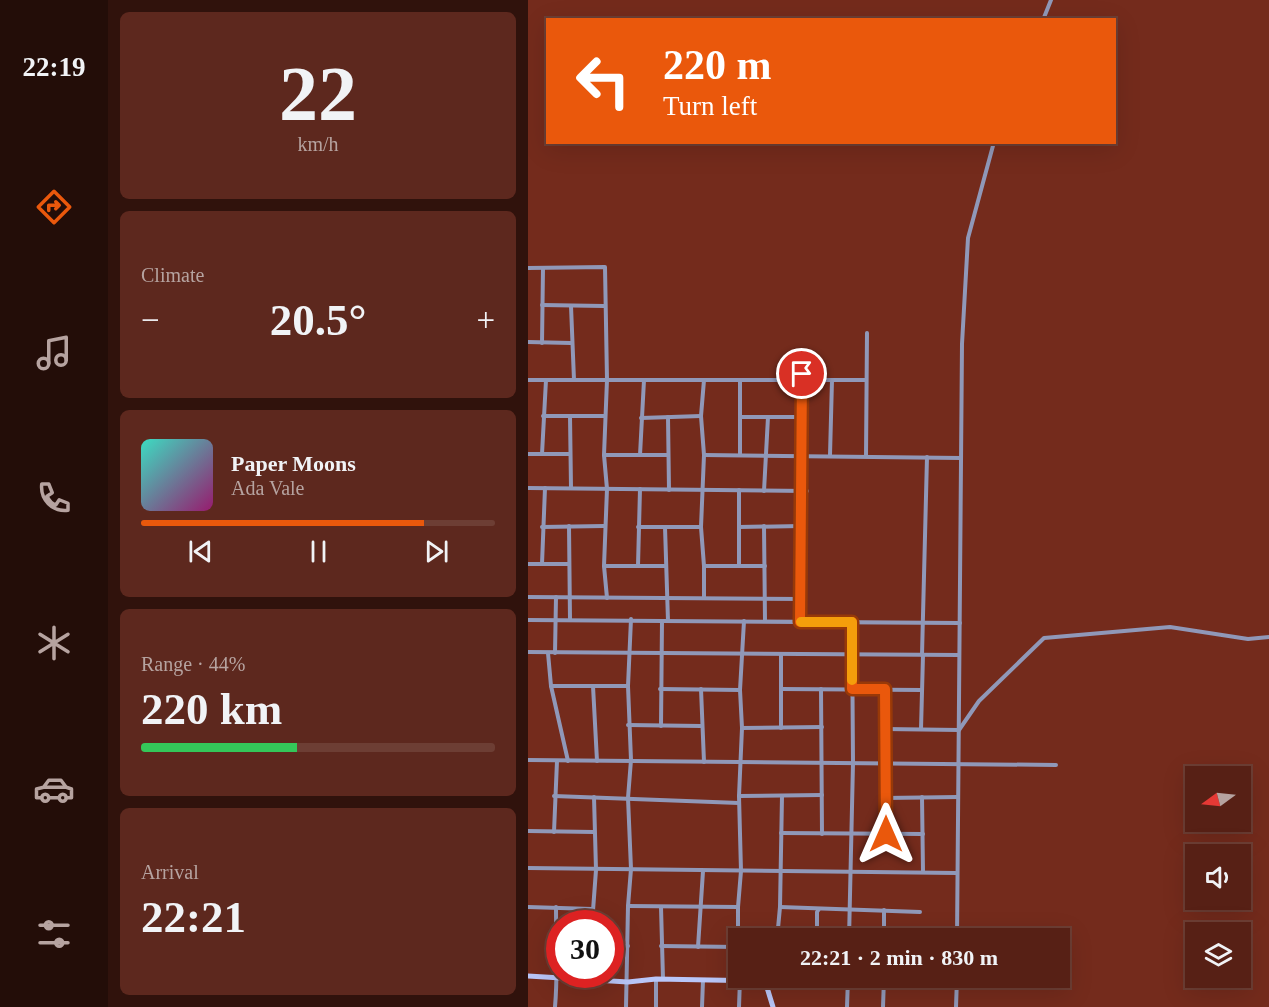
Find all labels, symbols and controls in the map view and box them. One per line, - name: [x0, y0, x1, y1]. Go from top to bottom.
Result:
- icon: left: [564, 42, 642, 120]
- text: 220 m: [663, 42, 772, 88]
- text: 22: [279, 50, 357, 137]
- text: 22:19: [23, 52, 86, 82]
- text: Turn left: [663, 91, 757, 121]
- text: km/h: [297, 133, 339, 155]
- icon: directions: [33, 186, 75, 228]
- text: Climate: [141, 264, 204, 286]
- text: 20.5°: [270, 295, 366, 345]
- text: −: [141, 302, 160, 338]
- text: +: [476, 302, 495, 338]
- icon: music: [33, 332, 75, 374]
- pin: [776, 348, 827, 399]
- icon: arrive: [785, 357, 818, 390]
- text: Paper Moons: [231, 451, 356, 476]
- icon: phone: [33, 477, 75, 519]
- text: Ada Vale: [231, 477, 305, 499]
- icon: previous: [184, 535, 217, 568]
- icon: pause: [302, 535, 335, 568]
- icon: next: [420, 535, 453, 568]
- icon: climate: [33, 622, 75, 664]
- text: Range · 44%: [141, 653, 245, 675]
- text: 220 km: [141, 684, 282, 734]
- north arrow: [1185, 766, 1251, 832]
- map controls: [1185, 766, 1251, 988]
- icon: car: [33, 768, 75, 810]
- position arrow: [854, 802, 918, 866]
- button: sound: [1185, 844, 1251, 910]
- text: Arrival: [141, 861, 199, 883]
- text: 22:21: [141, 892, 246, 942]
- speed limit sign: 30: [546, 910, 624, 988]
- icon: filters: [33, 913, 75, 955]
- button: layers: [1185, 922, 1251, 988]
- text: 22:21 · 2 min · 830 m: [800, 945, 998, 970]

